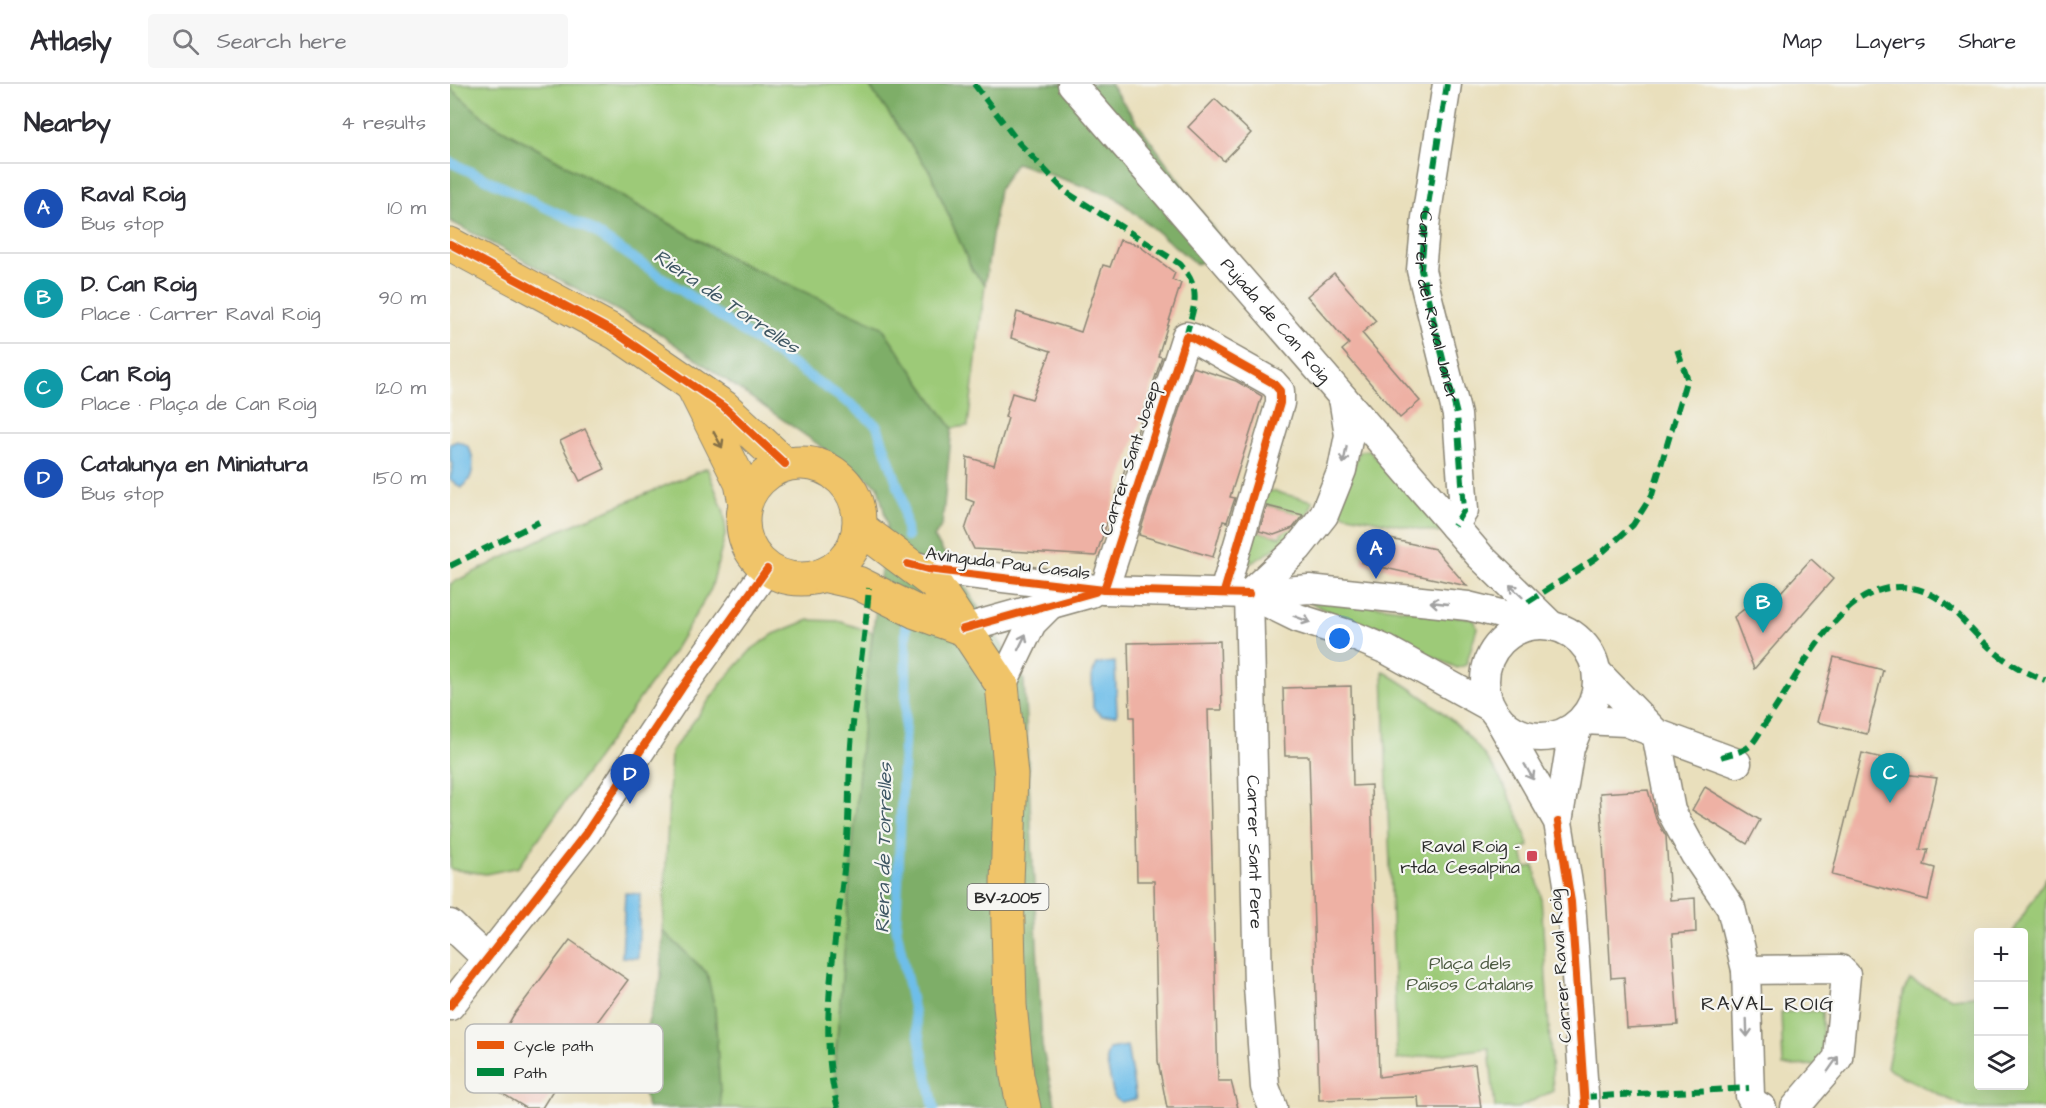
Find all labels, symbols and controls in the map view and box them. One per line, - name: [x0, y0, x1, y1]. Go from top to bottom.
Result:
- search box: [148, 14, 568, 68]
- text: Atlasly: [30, 22, 112, 61]
- icon: search: [169, 25, 202, 58]
- text: Search here: [217, 26, 347, 57]
- text: Map: [1782, 27, 1822, 56]
- text: Layers: [1855, 27, 1925, 56]
- text: Share: [1958, 27, 2016, 56]
- text: Nearby: [24, 105, 111, 141]
- text: 4 results: [341, 109, 426, 137]
- text: Raval Roig: [81, 179, 185, 210]
- text: A: [37, 194, 50, 222]
- text: 10 m: [387, 194, 426, 222]
- street label: Carrer del Raval Janer: [1408, 209, 1465, 405]
- text: Bus stop: [81, 210, 164, 238]
- water label: Riera de Torrelles: [648, 243, 806, 362]
- street label: Pujada de Can Roig: [1215, 252, 1337, 389]
- text: D. Can Roig: [81, 269, 196, 300]
- text: B: [36, 284, 51, 312]
- text: 90 m: [378, 284, 426, 312]
- text: Place · Carrer Raval Roig: [81, 300, 321, 328]
- text: Can Roig: [81, 359, 170, 390]
- text: C: [36, 374, 51, 402]
- text: 120 m: [376, 374, 426, 402]
- street label: Carrer Sant Josep: [1094, 378, 1167, 539]
- text: Place · Plaça de Can Roig: [81, 390, 317, 418]
- one-way arrow: [712, 431, 724, 448]
- one-way arrow: [1339, 445, 1350, 464]
- text: Catalunya en Miniatura: [81, 449, 308, 480]
- text: D: [37, 464, 50, 492]
- text: 150 m: [373, 464, 426, 492]
- text: Bus stop: [81, 480, 164, 508]
- pin: A: [1356, 530, 1396, 579]
- street label: Avinguda Pau Casals: [924, 541, 1092, 587]
- one-way arrow: [1509, 584, 1524, 598]
- pin: B: [1744, 584, 1782, 633]
- one-way arrow: [1430, 597, 1449, 608]
- one-way arrow: [1292, 614, 1310, 625]
- your location: [1325, 624, 1354, 653]
- one-way arrow: [1016, 634, 1028, 652]
- pin: D: [610, 754, 650, 804]
- pin: C: [1870, 754, 1910, 803]
- water label: Riera de Torrelles: [869, 762, 899, 933]
- one-way arrow: [1524, 763, 1536, 780]
- street label: Carrer Sant Pere: [1240, 775, 1269, 929]
- place label: Raval Roig - rtda. Cesalpina: [1400, 834, 1520, 880]
- marker: Raval Roig - rtda. Cesalpina: [1525, 849, 1539, 863]
- road number: BV-2005: [968, 884, 1048, 910]
- street label: Carrer Raval Roig: [1543, 888, 1579, 1044]
- map controls: [1974, 928, 2028, 1090]
- button: +: [1974, 928, 2028, 982]
- park label: Plaça dels Països Catalans: [1406, 951, 1534, 997]
- button: −: [1974, 982, 2028, 1036]
- district label: RAVAL ROIG: [1701, 990, 1835, 1018]
- one-way arrow: [1742, 1017, 1753, 1037]
- legend: [465, 1024, 663, 1093]
- text: Cycle path: [514, 1035, 593, 1058]
- button: layers: [1974, 1036, 2028, 1090]
- one-way arrow: [1827, 1057, 1839, 1073]
- text: Path: [514, 1062, 547, 1084]

